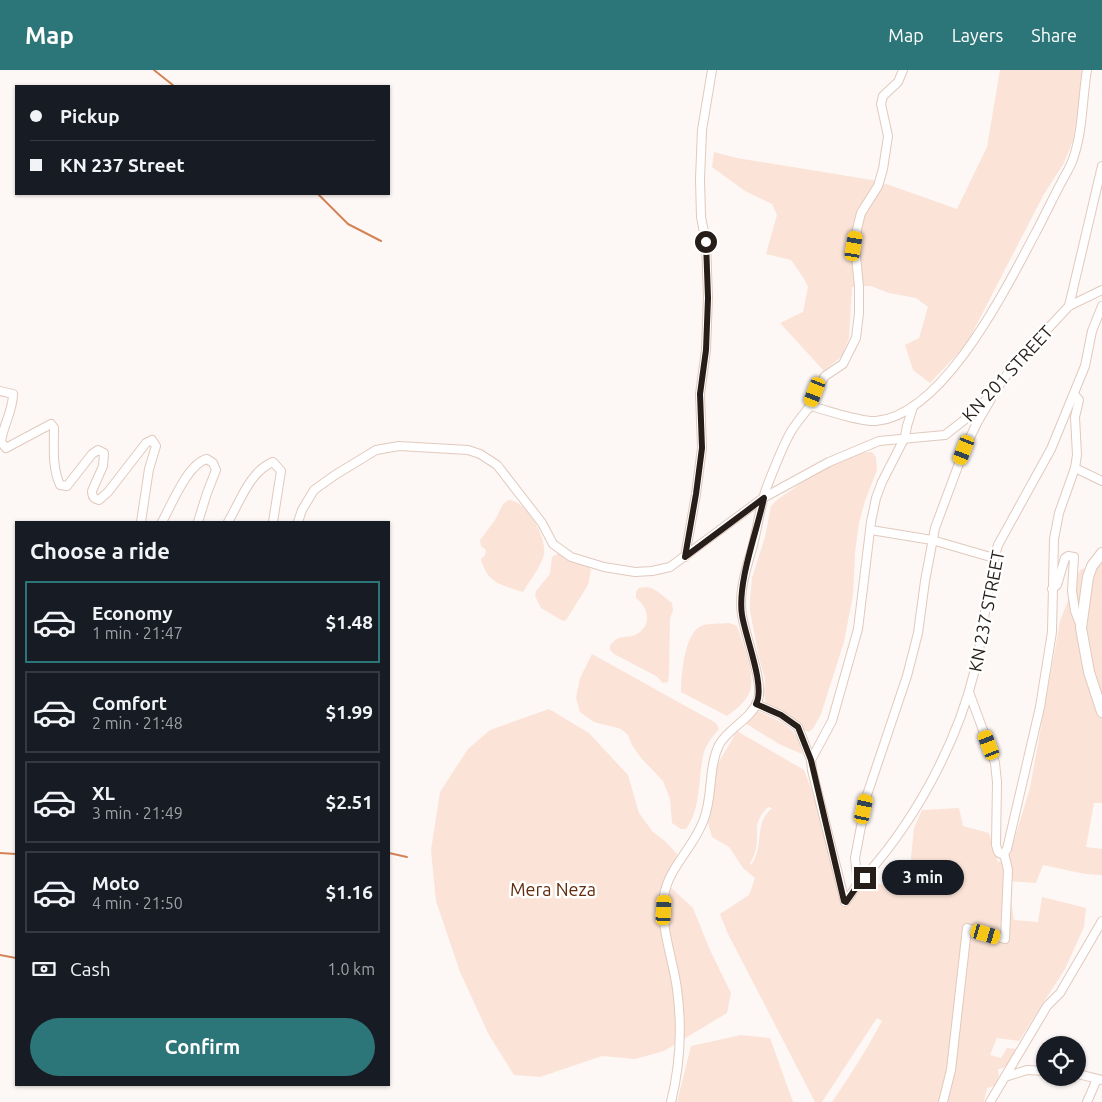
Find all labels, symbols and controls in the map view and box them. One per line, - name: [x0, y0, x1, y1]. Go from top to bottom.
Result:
- text: Map: [25, 22, 74, 49]
- text: Map: [888, 25, 924, 45]
- text: Layers: [952, 25, 1003, 45]
- text: Share: [1031, 25, 1077, 45]
- text: Pickup: [60, 105, 120, 127]
- text: KN 237 Street: [60, 154, 185, 176]
- car: [844, 230, 863, 262]
- route start: [695, 231, 717, 253]
- street label: KN 201 STREET: [958, 321, 1056, 425]
- car: [802, 375, 827, 409]
- car: [951, 433, 976, 467]
- text: Choose a ride: [30, 538, 170, 563]
- street label: KN 237 STREET: [964, 549, 1008, 673]
- icon: car: [32, 600, 77, 645]
- text: Economy: [92, 602, 173, 624]
- text: $1.48: [325, 611, 373, 633]
- text: 1 min · 21:47: [92, 624, 183, 642]
- icon: car: [32, 690, 77, 735]
- text: Comfort: [92, 692, 167, 714]
- text: $1.99: [325, 701, 373, 723]
- text: 2 min · 21:48: [92, 714, 183, 732]
- car: [976, 728, 1001, 762]
- icon: car: [32, 780, 77, 825]
- text: XL: [92, 782, 115, 804]
- text: $2.51: [325, 791, 373, 813]
- car: [853, 793, 874, 825]
- text: 3 min · 21:49: [92, 804, 183, 822]
- callout: 3 min: [882, 860, 965, 896]
- route end: [854, 867, 876, 889]
- text: 3 min: [903, 868, 943, 886]
- icon: car: [32, 870, 77, 915]
- text: Moto: [92, 872, 140, 894]
- park label: Mera Neza: [510, 879, 596, 899]
- text: $1.16: [325, 881, 373, 903]
- text: 4 min · 21:50: [92, 894, 183, 912]
- car: [655, 895, 672, 925]
- car: [969, 923, 1002, 945]
- icon: cash: [30, 955, 58, 983]
- text: Cash: [70, 958, 111, 980]
- text: 1.0 km: [327, 960, 375, 978]
- button: Confirm: [30, 1018, 375, 1076]
- map controls: [1036, 1036, 1086, 1086]
- button: locate: [1036, 1036, 1086, 1086]

